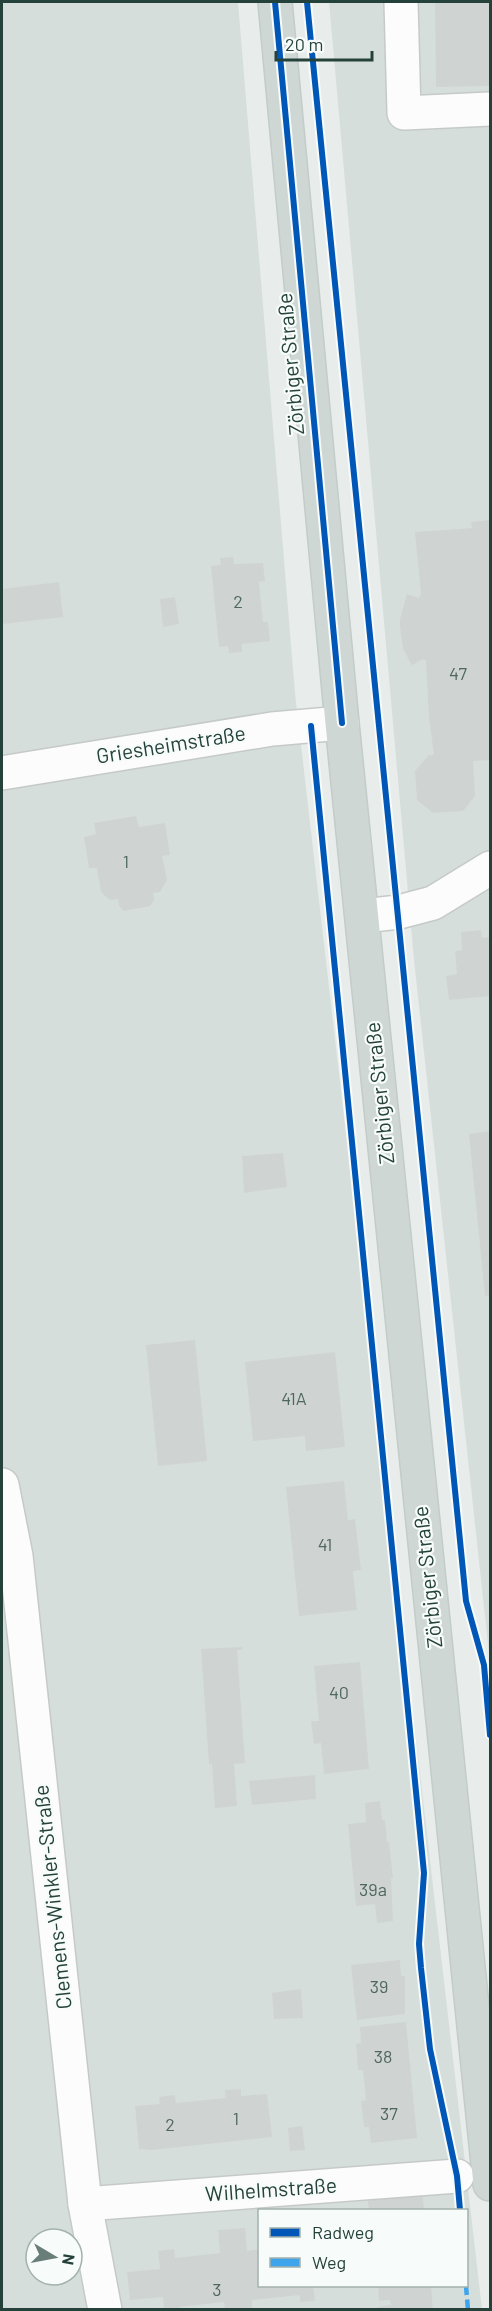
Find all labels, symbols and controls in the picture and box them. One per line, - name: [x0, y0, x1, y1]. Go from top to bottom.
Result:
- scale bar: [276, 24, 372, 62]
- text: 20 m: [285, 33, 323, 55]
- street label: Zörbiger Straße: [271, 292, 308, 436]
- house number: 2: [233, 590, 243, 612]
- house number: 47: [449, 662, 467, 684]
- street label: Griesheimstraße: [94, 719, 247, 768]
- house number: 1: [123, 850, 129, 872]
- street label: Zörbiger Straße: [359, 1021, 398, 1165]
- house number: 41A: [281, 1387, 307, 1409]
- street label: Zörbiger Straße: [407, 1505, 446, 1649]
- house number: 41: [318, 1533, 332, 1555]
- house number: 40: [329, 1681, 349, 1703]
- street label: Clemens-Winkler-Straße: [27, 1784, 76, 2011]
- house number: 39a: [359, 1878, 387, 1900]
- house number: 39: [370, 1975, 388, 1997]
- house number: 38: [374, 2045, 392, 2067]
- house number: 37: [380, 2102, 398, 2124]
- house number: 1: [233, 2107, 239, 2129]
- house number: 2: [165, 2113, 175, 2135]
- street label: Wilhelmstraße: [204, 2171, 338, 2206]
- legend: [258, 2209, 468, 2287]
- text: Radweg: [312, 2221, 374, 2243]
- north arrow: [24, 2227, 84, 2287]
- text: Weg: [312, 2251, 346, 2273]
- text: N: [59, 2253, 80, 2267]
- house number: 3: [212, 2278, 222, 2300]

